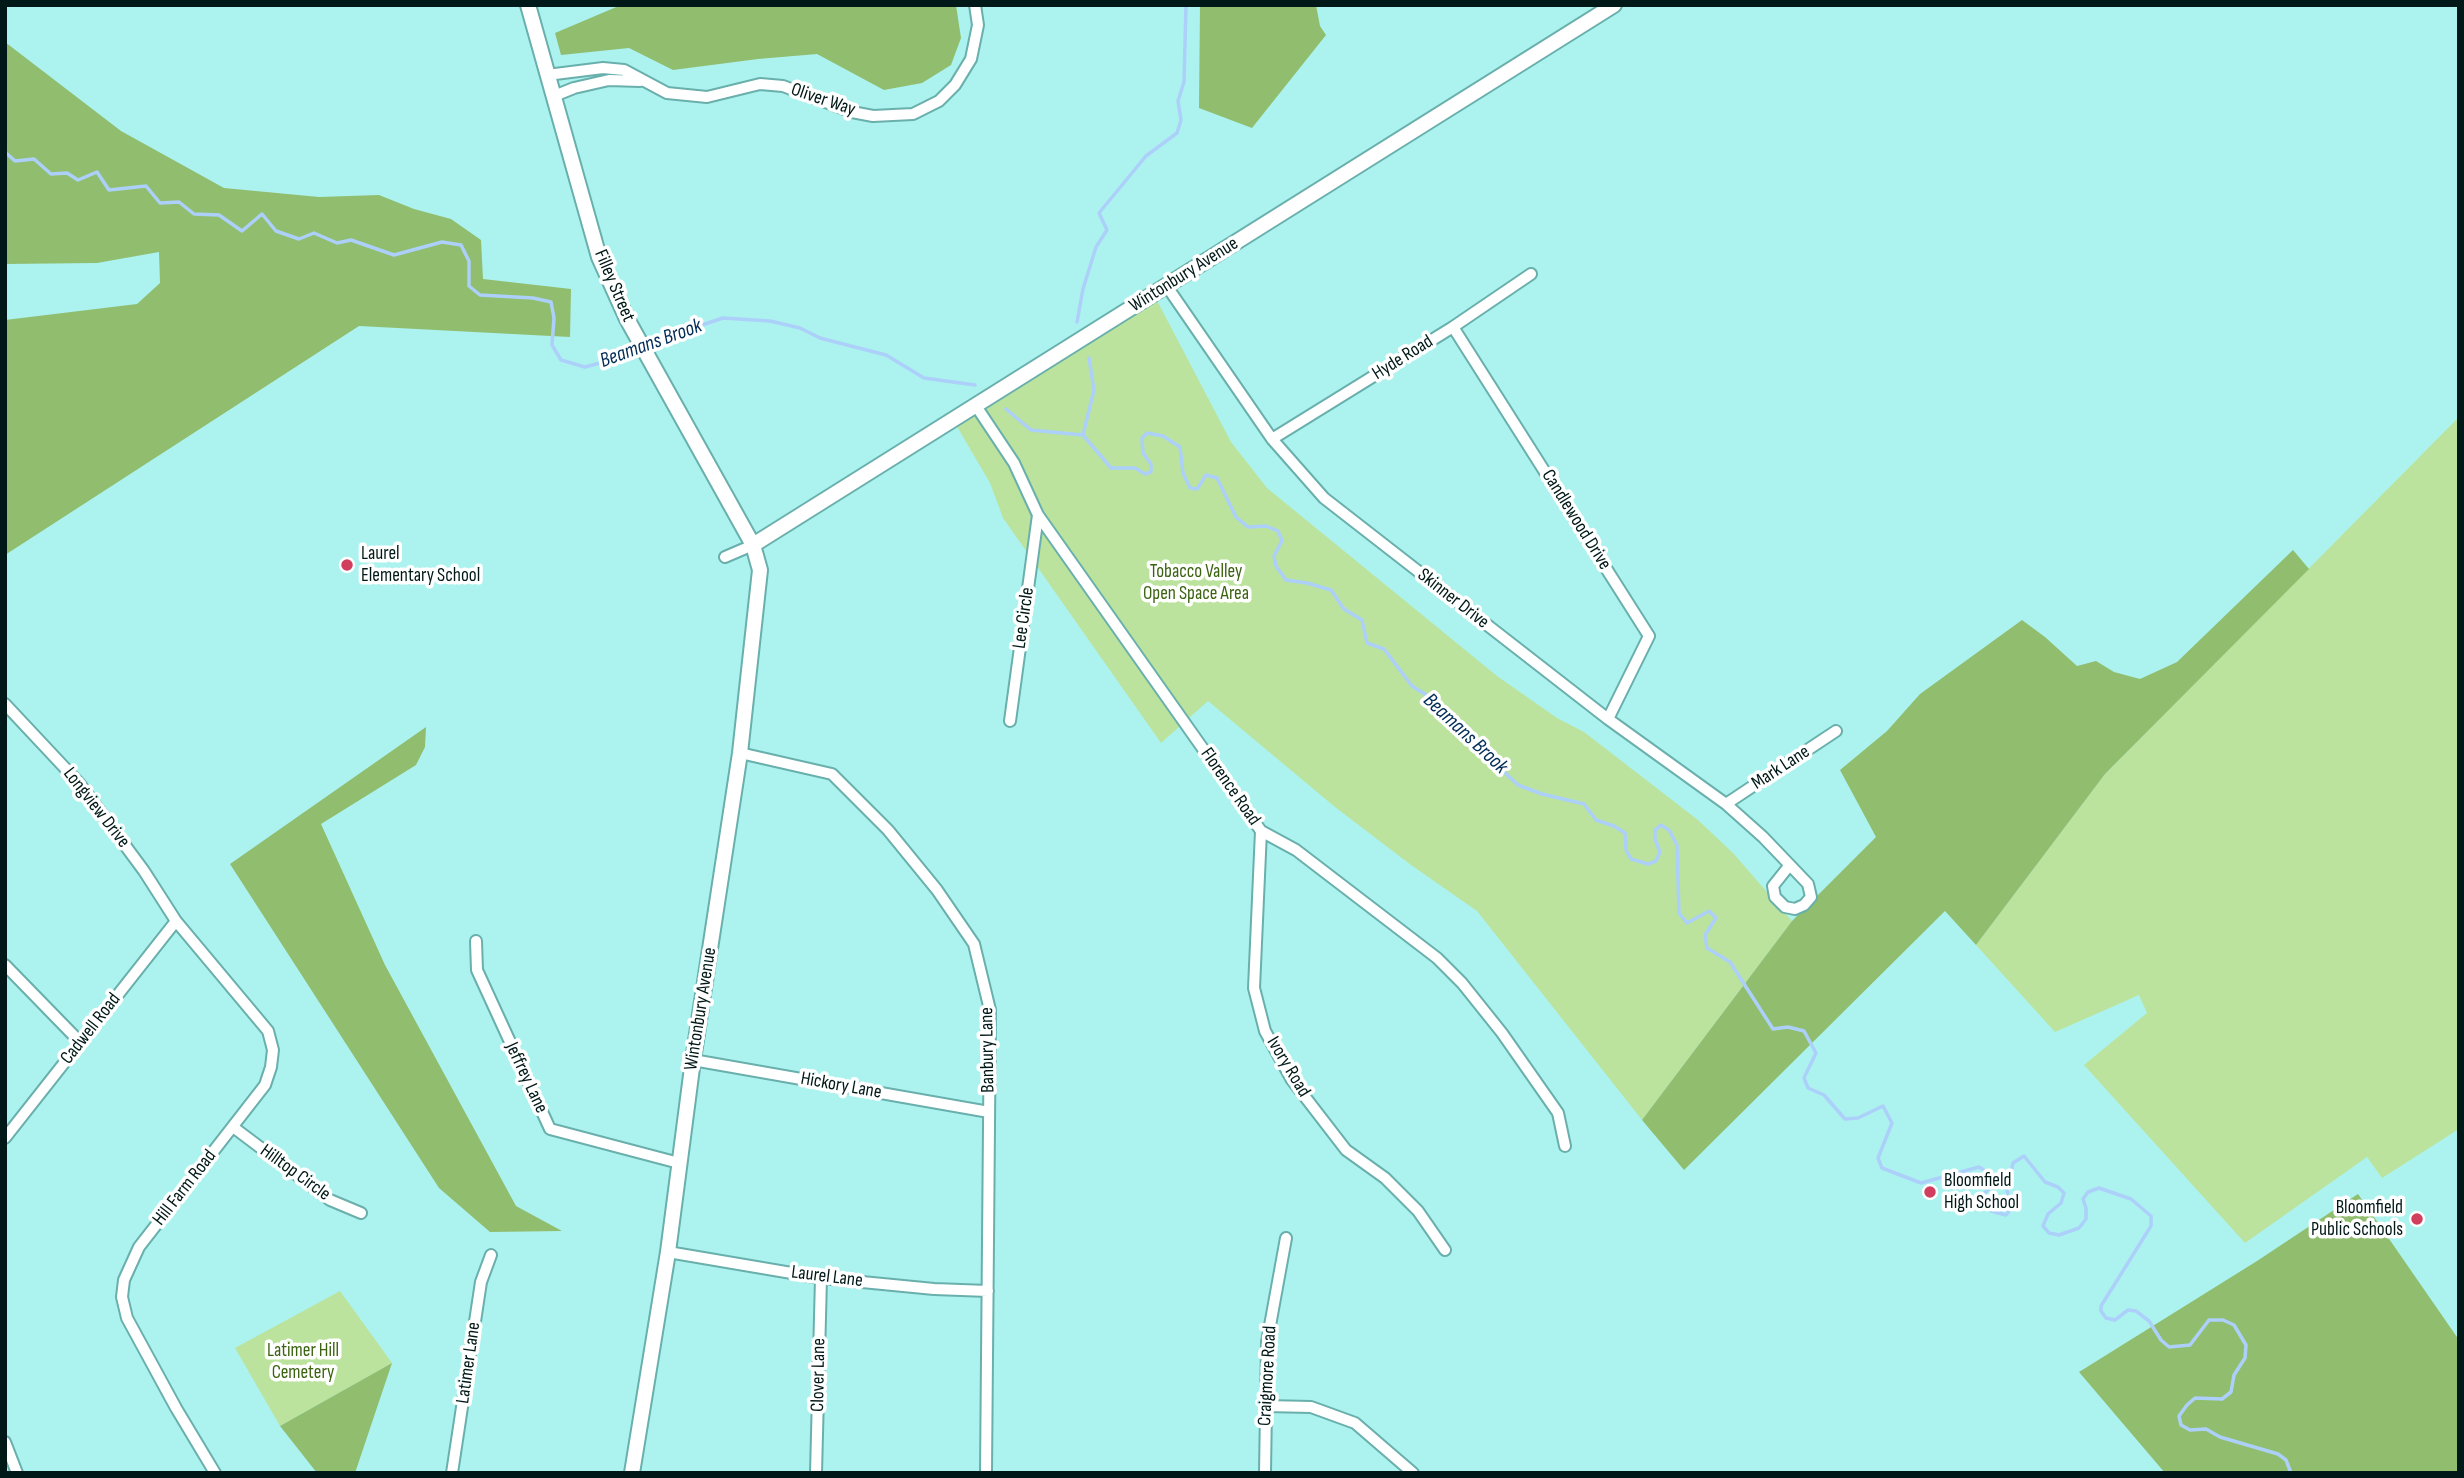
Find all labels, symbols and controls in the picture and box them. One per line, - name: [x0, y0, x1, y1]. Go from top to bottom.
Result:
- street label: Oliver Way: [788, 78, 858, 122]
- street label: Wintonbury Avenue: [1125, 232, 1243, 318]
- street label: Filley Street: [589, 247, 639, 325]
- water label: Beamans Brook: [597, 314, 705, 374]
- street label: Hyde Road: [1369, 331, 1437, 385]
- street label: Candlewood Drive: [1536, 466, 1616, 574]
- place label: Laurel Elementary School: [361, 543, 480, 587]
- marker: Laurel Elementary School: [339, 557, 355, 573]
- park label: Tobacco Valley Open Space Area: [1143, 561, 1249, 605]
- street label: Skinner Drive: [1413, 564, 1493, 634]
- street label: Lee Circle: [1008, 586, 1040, 650]
- water label: Beamans Brook: [1417, 688, 1513, 780]
- street label: Mark Lane: [1748, 741, 1814, 795]
- street label: Florence Road: [1195, 744, 1265, 830]
- street label: Longview Drive: [58, 763, 134, 853]
- street label: Wintonbury Avenue: [680, 946, 722, 1072]
- street label: Cadwell Road: [56, 989, 126, 1069]
- street label: Banbury Lane: [976, 1007, 1000, 1093]
- street label: Ivory Road: [1261, 1033, 1315, 1101]
- street label: Jeffrey Lane: [500, 1039, 552, 1117]
- street label: Hickory Lane: [799, 1068, 883, 1104]
- street label: Hilltop Circle: [255, 1140, 335, 1206]
- street label: Hill Farm Road: [148, 1146, 222, 1230]
- place label: Bloomfield High School: [1944, 1170, 2019, 1214]
- marker: Bloomfield High School: [1922, 1184, 1938, 1200]
- place label: Bloomfield Public Schools: [2311, 1197, 2403, 1241]
- marker: Bloomfield Public Schools: [2409, 1211, 2425, 1227]
- street label: Laurel Lane: [790, 1261, 864, 1293]
- street label: Latimer Lane: [452, 1321, 486, 1405]
- street label: Craigmore Road: [1254, 1325, 1282, 1427]
- street label: Clover Lane: [807, 1338, 831, 1412]
- park label: Latimer Hill Cemetery: [267, 1340, 339, 1384]

